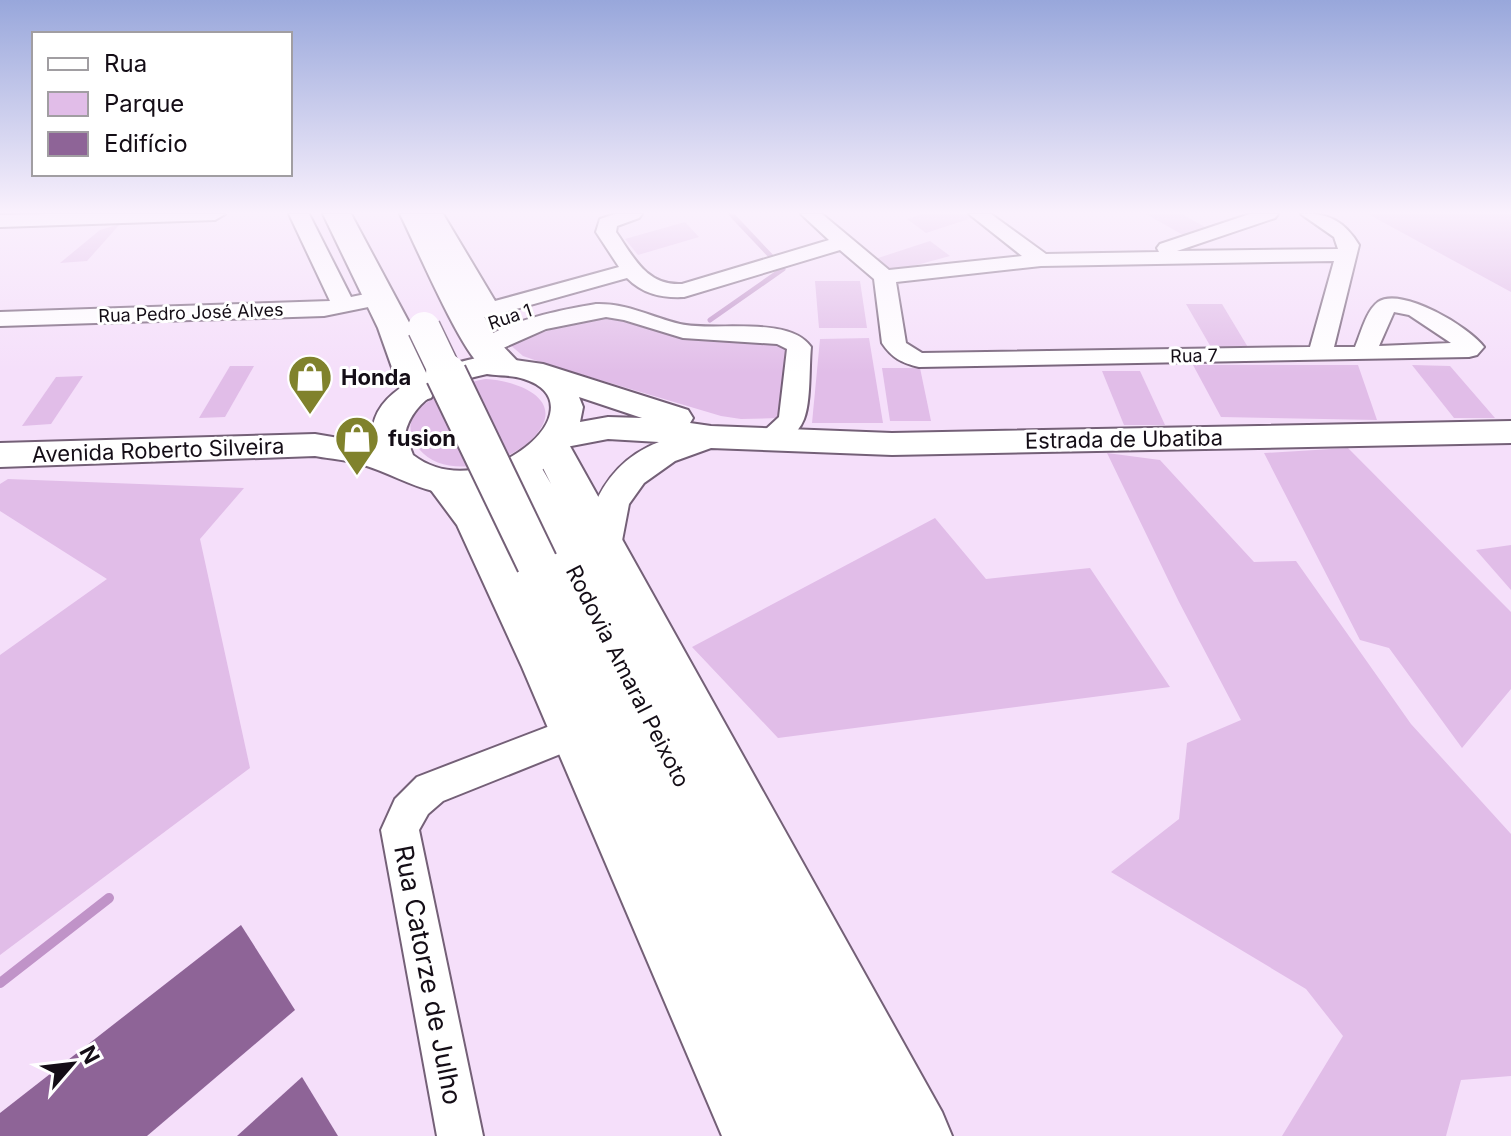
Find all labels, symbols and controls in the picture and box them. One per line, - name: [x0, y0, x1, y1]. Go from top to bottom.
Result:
- legend: [32, 32, 292, 176]
- text: Rua: [104, 49, 147, 78]
- text: Parque: [104, 89, 184, 118]
- text: Edifício: [104, 129, 188, 158]
- street label: Rua Pedro José Alves: [98, 299, 284, 326]
- street label: Rua 1: [485, 299, 534, 334]
- street label: Rua 7: [1170, 345, 1218, 366]
- shop icon: Honda: [286, 353, 334, 416]
- place label: Honda: [341, 364, 411, 390]
- shop icon: fusion: [333, 414, 381, 477]
- street label: Estrada de Ubatiba: [1025, 424, 1223, 454]
- place label: fusion: [388, 425, 456, 451]
- street label: Avenida Roberto Silveira: [31, 433, 285, 467]
- street label: Rodovia Amaral Peixoto: [561, 561, 695, 791]
- street label: Rua Catorze de Julho: [388, 843, 469, 1107]
- north arrow: [32, 1024, 112, 1104]
- text: N: [74, 1041, 105, 1068]

